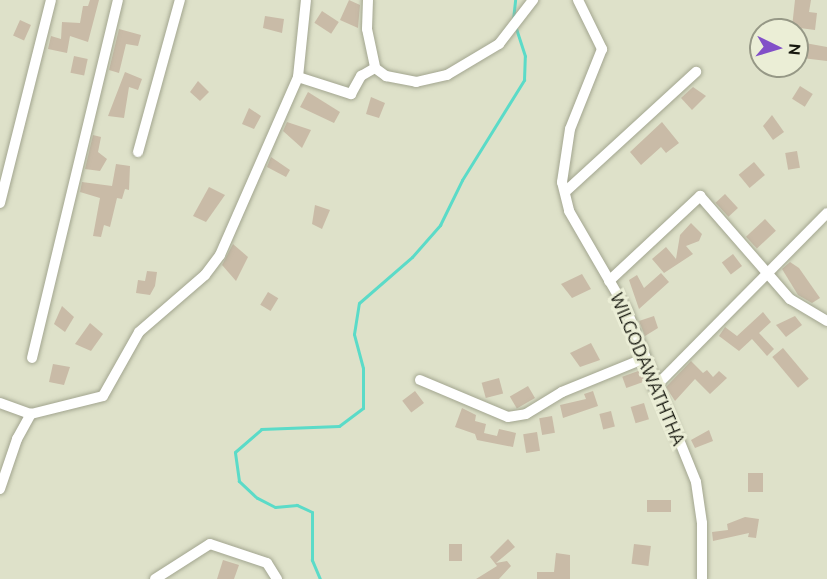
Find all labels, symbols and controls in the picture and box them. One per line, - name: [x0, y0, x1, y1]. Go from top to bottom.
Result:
- north arrow: [749, 18, 809, 78]
- text: N: [785, 43, 804, 56]
- street label: WILGODAWATHTHA: [606, 289, 690, 449]

